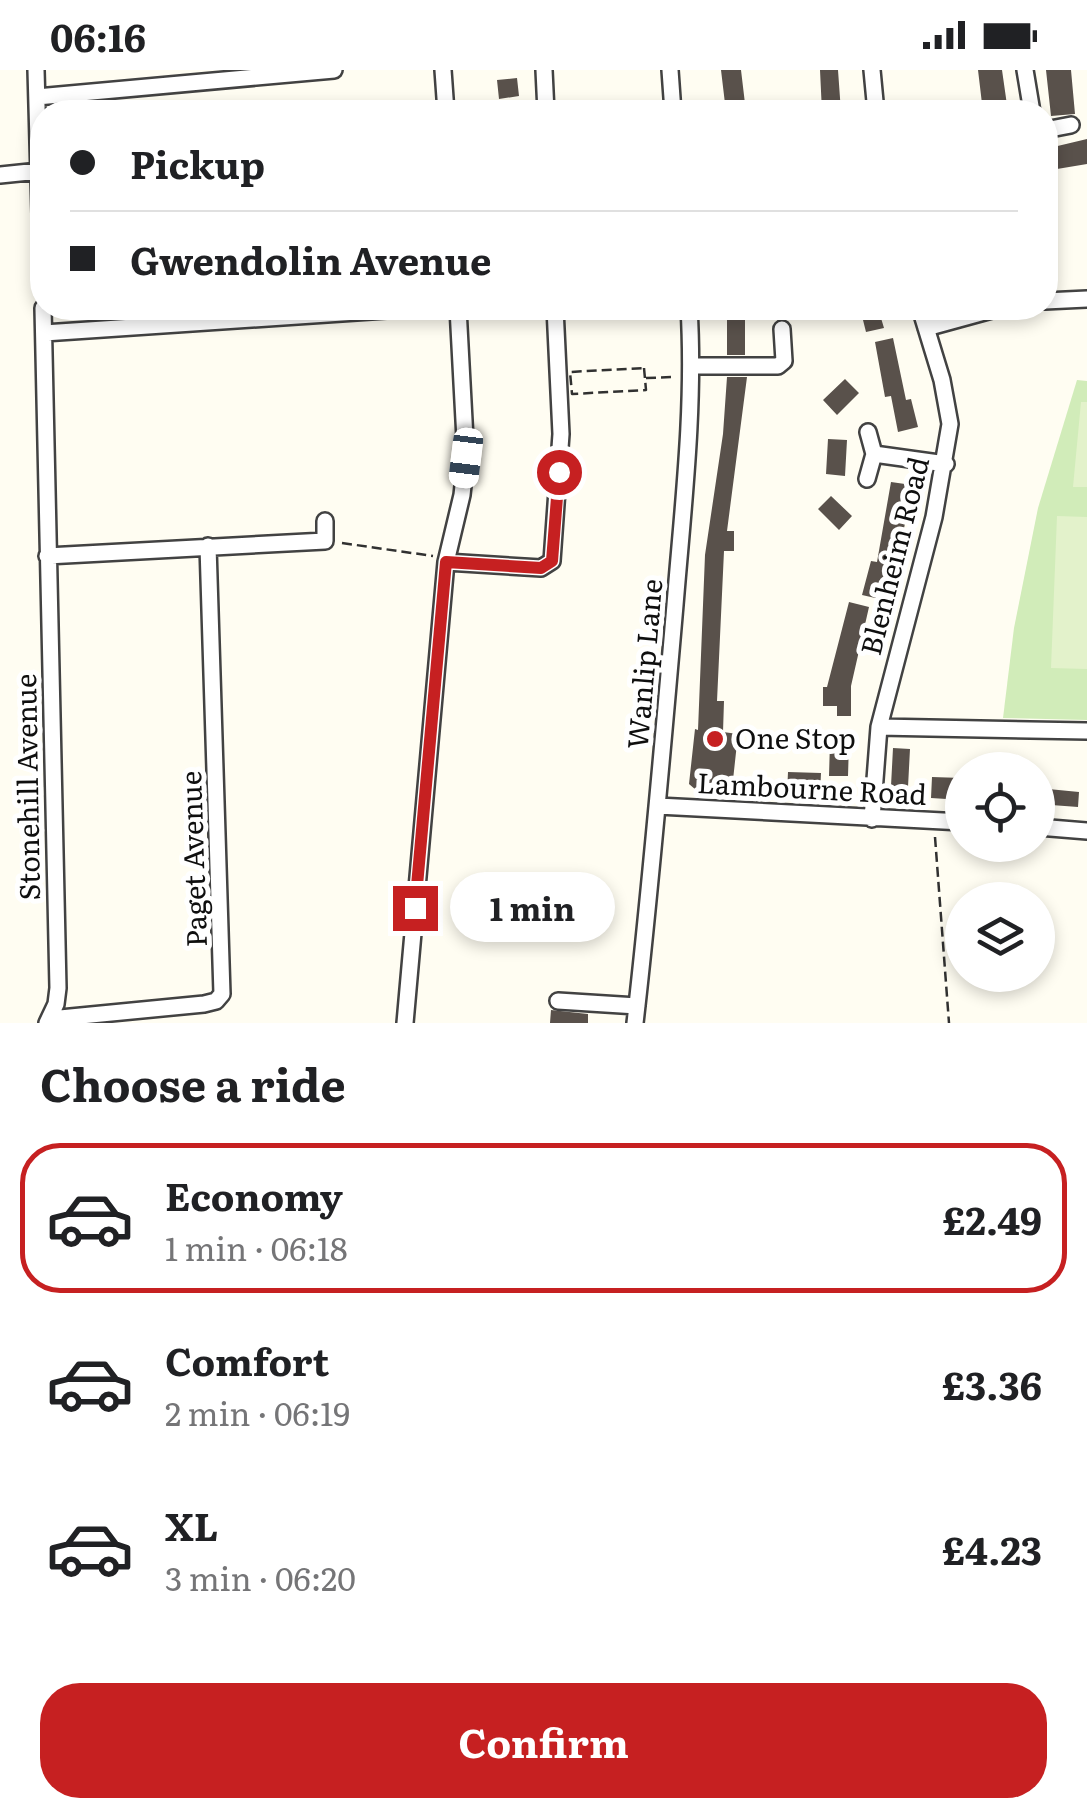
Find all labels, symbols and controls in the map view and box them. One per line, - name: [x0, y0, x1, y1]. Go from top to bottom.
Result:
- text: 06:16: [50, 7, 146, 64]
- text: Pickup: [130, 134, 265, 191]
- text: Gwendolin Avenue: [130, 230, 491, 287]
- car: [447, 426, 485, 490]
- route start: [537, 450, 582, 495]
- street label: Blenheim Road: [848, 452, 938, 659]
- street label: Wanlip Lane: [615, 577, 671, 751]
- street label: Stonehill Avenue: [3, 673, 49, 901]
- place label: One Stop: [735, 716, 856, 758]
- marker: One Stop: [704, 728, 726, 750]
- map controls: [945, 752, 1055, 992]
- button: locate: [945, 752, 1055, 862]
- street label: Lambourne Road: [696, 760, 928, 814]
- street label: Paget Avenue: [168, 770, 216, 948]
- callout: 1 min: [450, 873, 615, 943]
- button: layers: [945, 882, 1055, 992]
- text: 1 min: [490, 883, 575, 931]
- route end: [393, 886, 438, 931]
- text: Choose a ride: [40, 1049, 346, 1116]
- text: Economy: [165, 1166, 343, 1223]
- icon: car: [45, 1173, 135, 1263]
- text: £2.49: [943, 1190, 1042, 1247]
- text: 1 min · 06:18: [165, 1223, 348, 1271]
- text: Comfort: [165, 1331, 329, 1388]
- icon: car: [45, 1338, 135, 1428]
- text: £3.36: [942, 1355, 1042, 1412]
- text: 2 min · 06:19: [165, 1388, 350, 1436]
- text: XL: [165, 1496, 218, 1553]
- icon: car: [45, 1503, 135, 1593]
- text: £4.23: [942, 1520, 1042, 1577]
- text: 3 min · 06:20: [165, 1553, 356, 1601]
- button: Confirm: [40, 1683, 1047, 1798]

